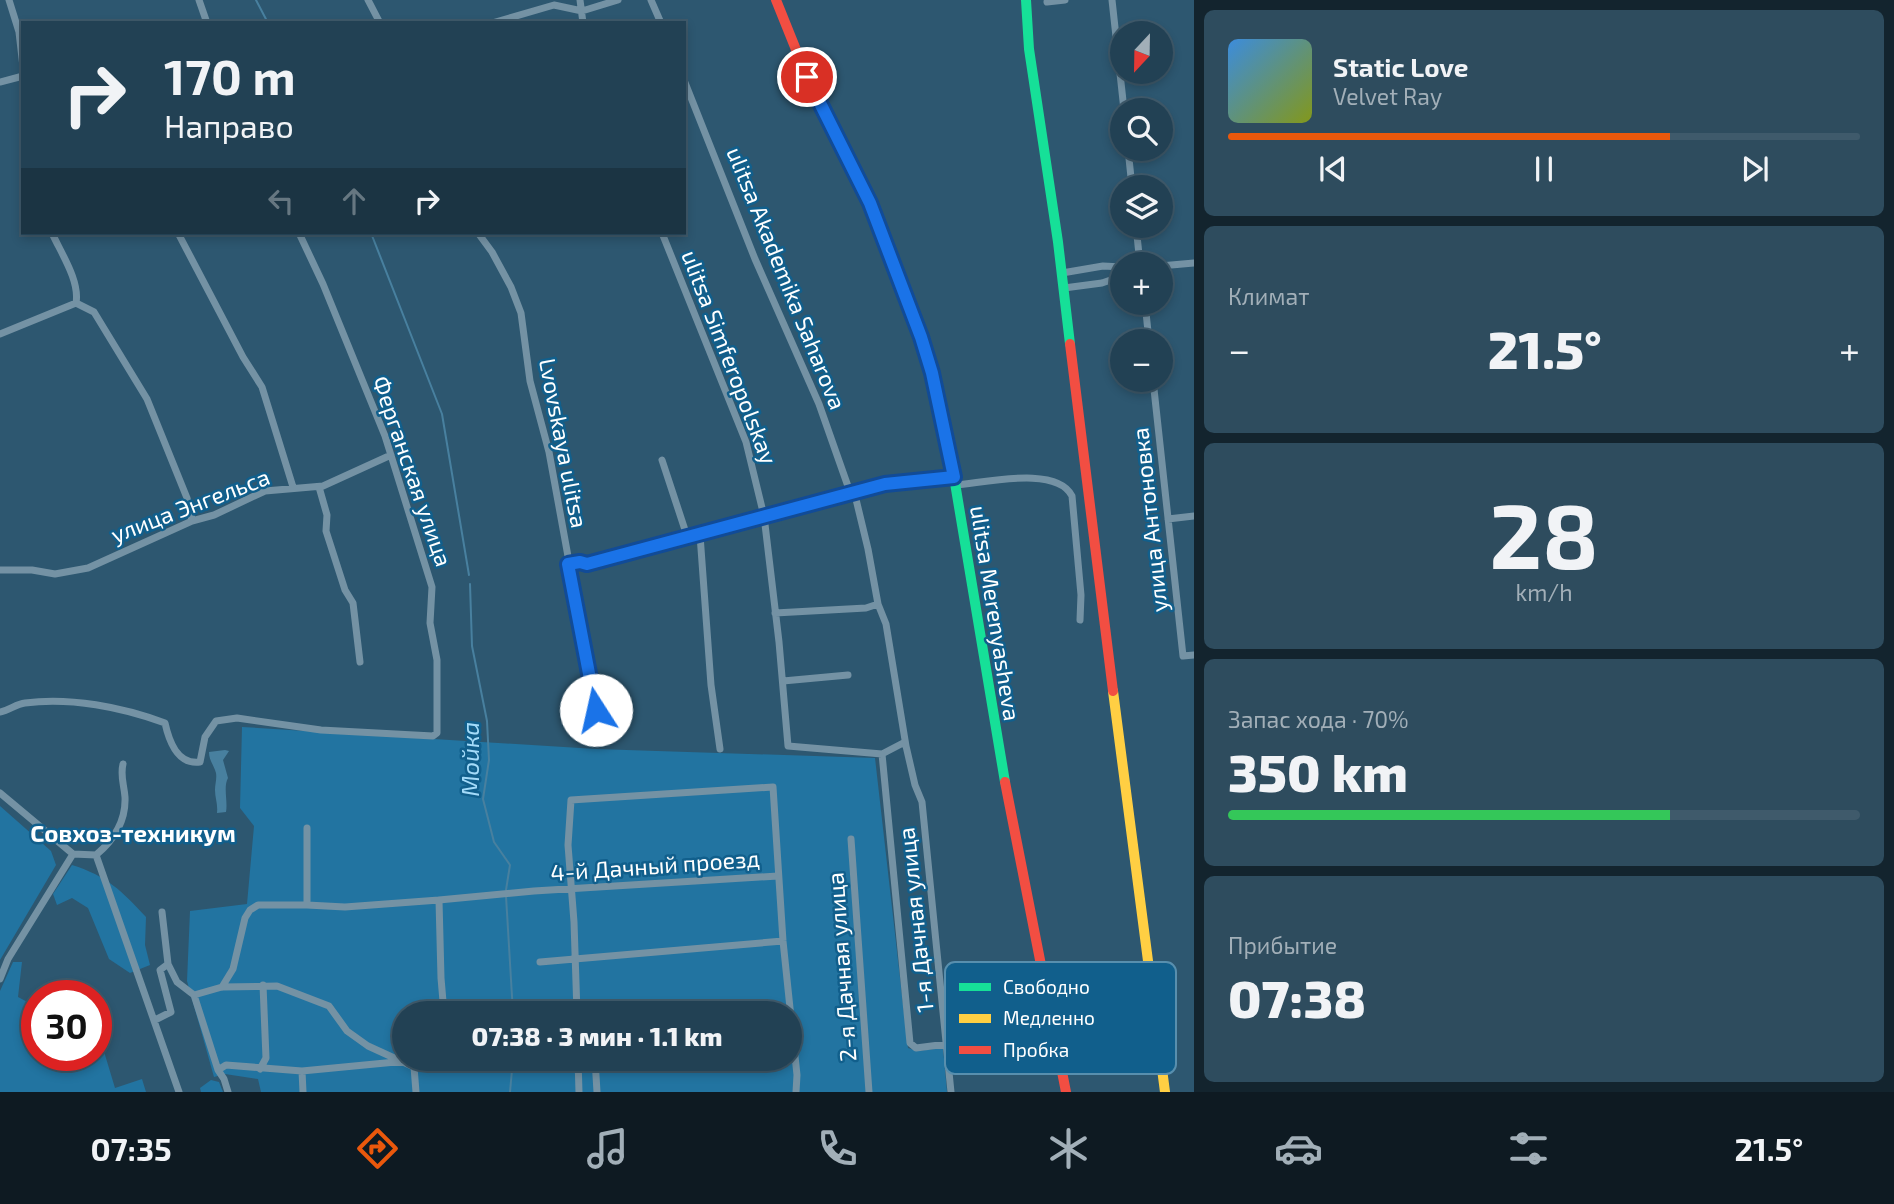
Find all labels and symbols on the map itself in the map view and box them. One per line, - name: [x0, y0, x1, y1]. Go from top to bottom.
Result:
- north arrow: [1110, 21, 1172, 84]
- pin: [777, 47, 837, 107]
- street label: ulitsa Akademika Saharova: [721, 143, 853, 413]
- street label: ulitsa Simferopolskay: [676, 246, 784, 468]
- street label: Lvovskaya ulitsa: [534, 356, 594, 530]
- street label: Ферганская улица: [366, 372, 459, 570]
- street label: улица Антоновка: [1125, 426, 1174, 614]
- street label: улица Энгельса: [107, 462, 274, 549]
- street label: ulitsa Merenyasheva: [965, 503, 1027, 723]
- position arrow: [559, 673, 633, 747]
- water label: Мойка: [455, 722, 484, 796]
- district label: Совхоз-техникум: [30, 818, 236, 847]
- street label: 1-я Дачная улица: [891, 826, 940, 1014]
- street label: 4-й Дачный проезд: [549, 844, 761, 886]
- street label: 2-я Дачная улица: [820, 871, 863, 1063]
- legend: [945, 962, 1176, 1074]
- text: Свободно: [1003, 975, 1090, 998]
- speed limit sign: 30: [21, 980, 112, 1071]
- text: Медленно: [1003, 1006, 1095, 1029]
- text: Пробка: [1003, 1038, 1069, 1061]

